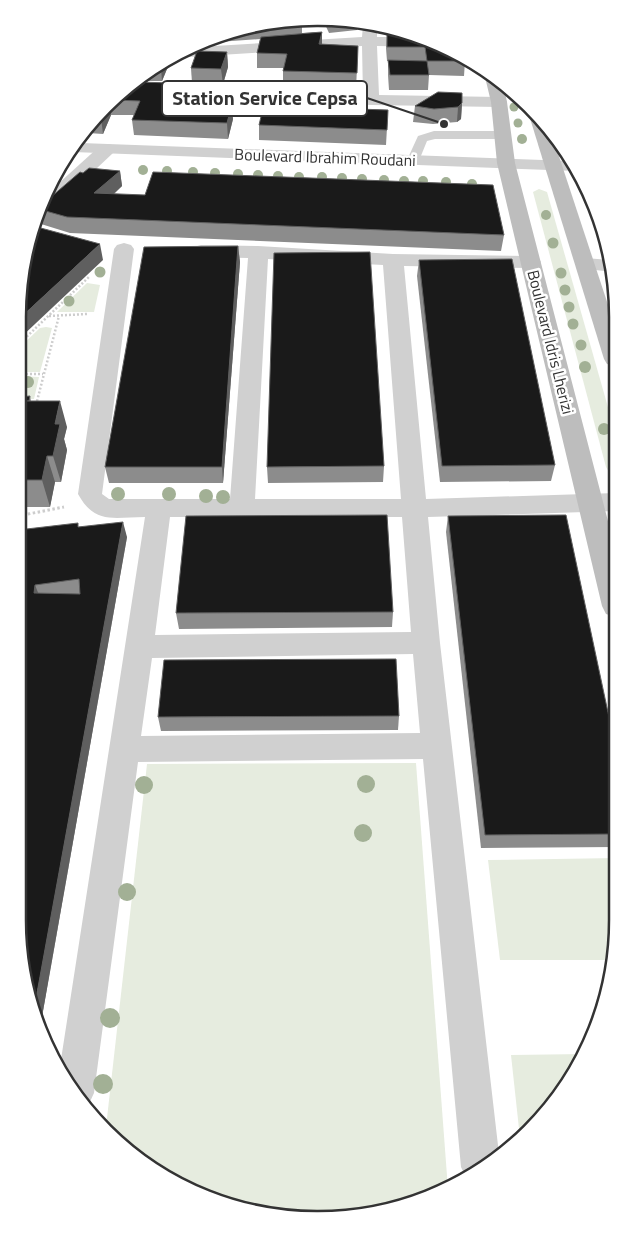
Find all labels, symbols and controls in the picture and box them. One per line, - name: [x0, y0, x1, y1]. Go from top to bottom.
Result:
- callout: Station Service Cepsa: [162, 81, 367, 116]
- text: Station Service Cepsa: [172, 82, 358, 113]
- street label: Boulevard Ibrahim Roudani: [234, 142, 416, 172]
- street label: Boulevard Idris Lherizi: [521, 267, 581, 417]

